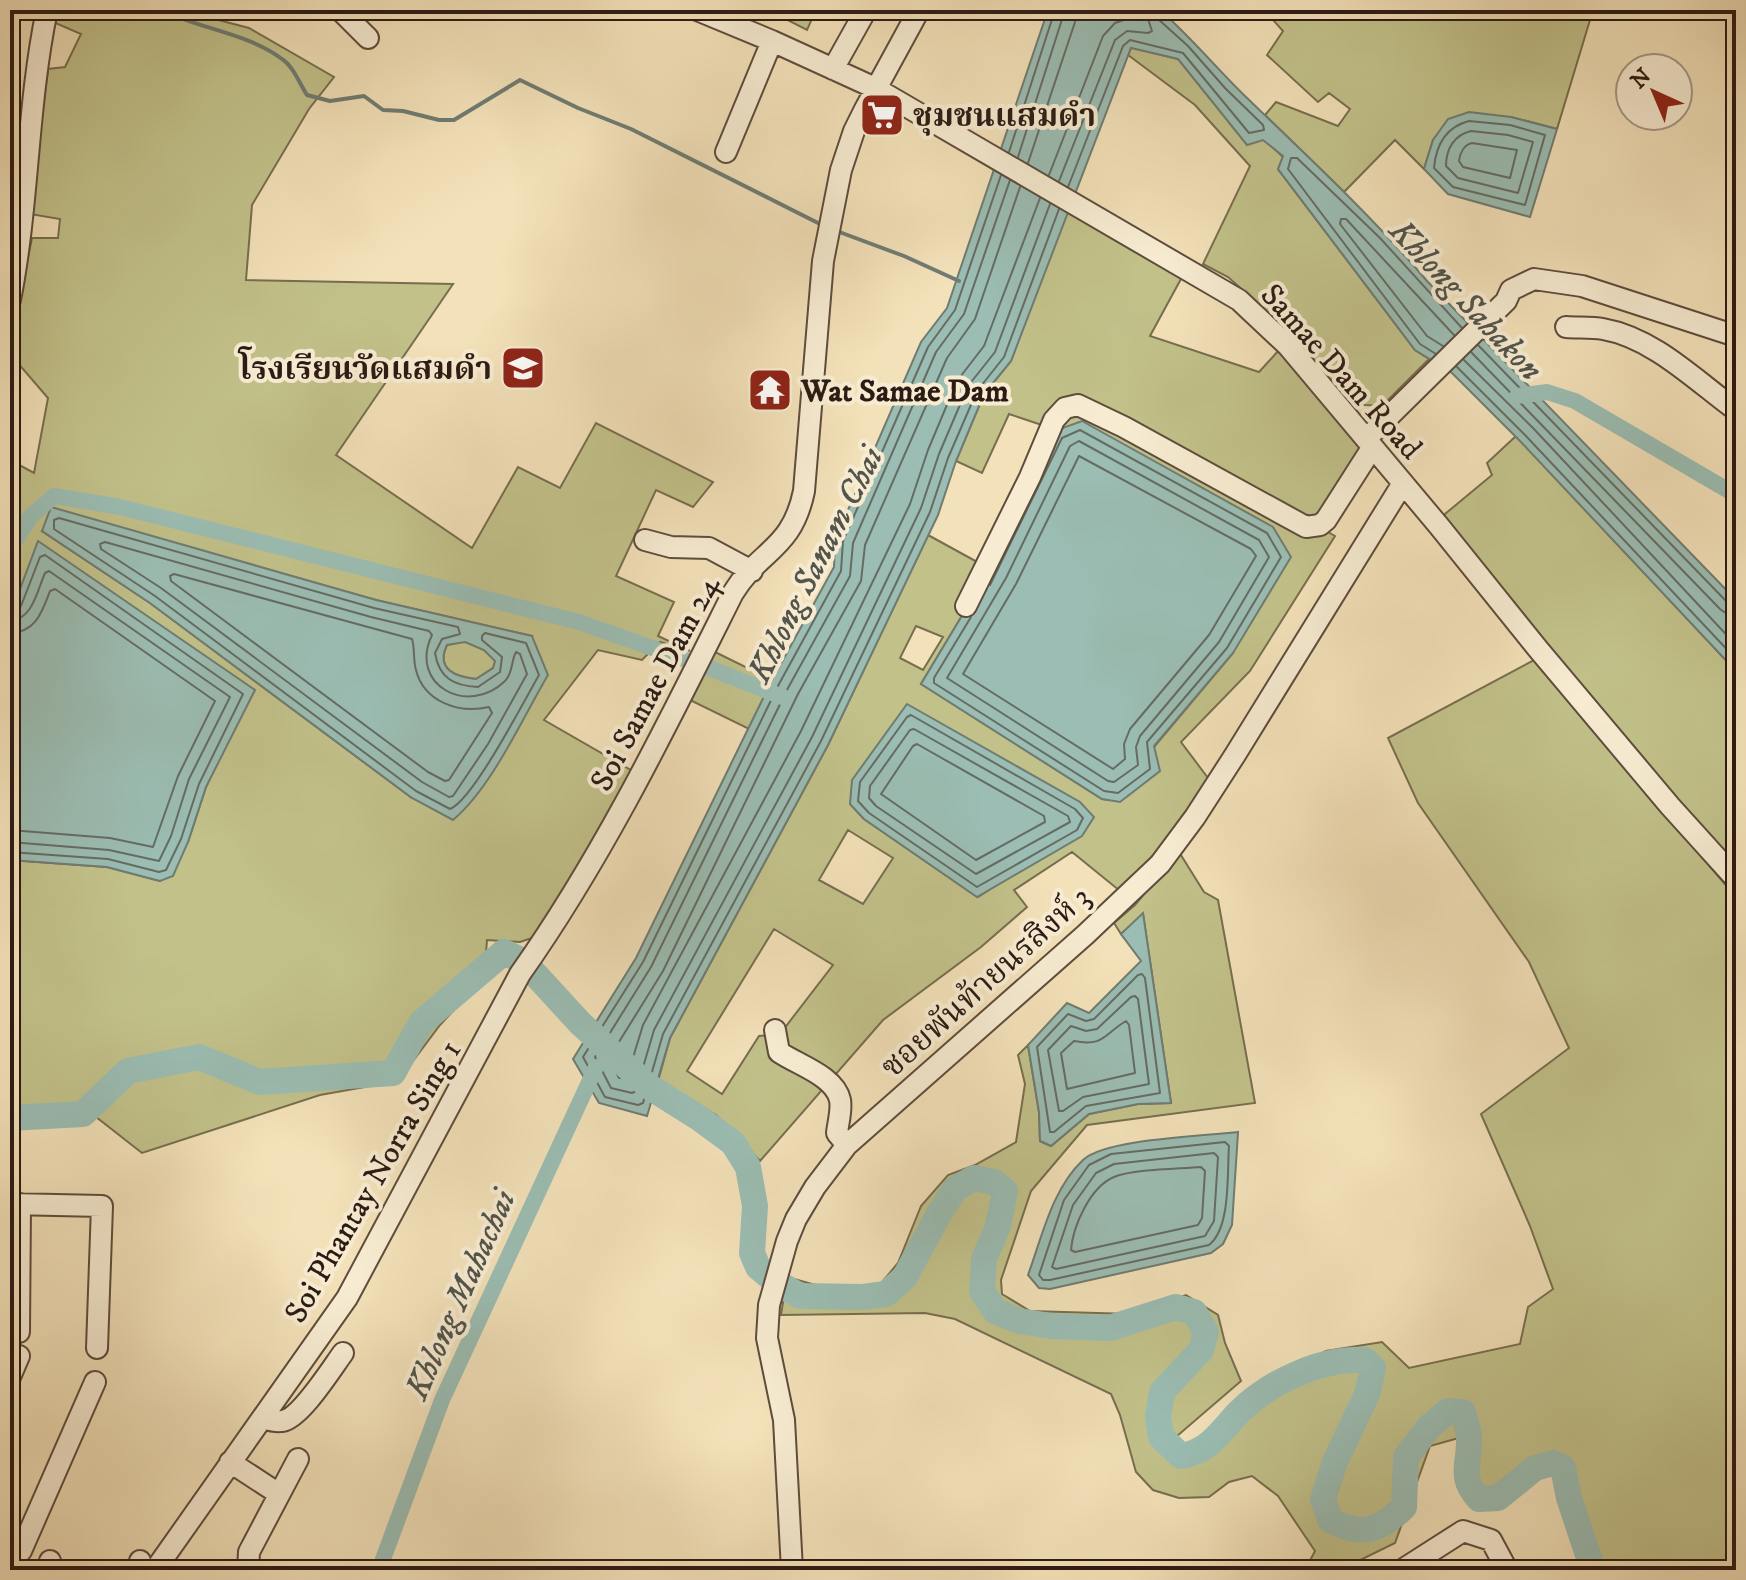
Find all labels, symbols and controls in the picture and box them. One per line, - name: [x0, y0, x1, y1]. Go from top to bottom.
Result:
- north arrow: [1614, 52, 1694, 132]
- text: N: [1625, 63, 1657, 95]
- supermarket icon: ชุมชนแสมดำ: [858, 91, 906, 139]
- place label: ชุมชนแสมดำ: [913, 97, 1096, 137]
- water label: Khlong Sahakon: [1379, 210, 1551, 390]
- street label: Samae Dam Road: [1251, 276, 1430, 469]
- school or university icon: โรงเรียนวัดแสมดำ: [499, 344, 547, 392]
- place label: โรงเรียนวัดแสมดำ: [238, 346, 492, 390]
- temple icon: Wat Samae Dam: [746, 366, 794, 414]
- place label: Wat Samae Dam: [800, 372, 1009, 412]
- water label: Khlong Sanam Chai: [738, 438, 894, 691]
- street label: Soi Samae Dam 24: [582, 569, 730, 798]
- street label: ซอยพันท้ายนรสิงห์ 3: [873, 878, 1099, 1087]
- street label: Soi Phantay Norra Sing 1: [276, 1033, 471, 1331]
- water label: Khlong Mahachai: [396, 1182, 527, 1407]

